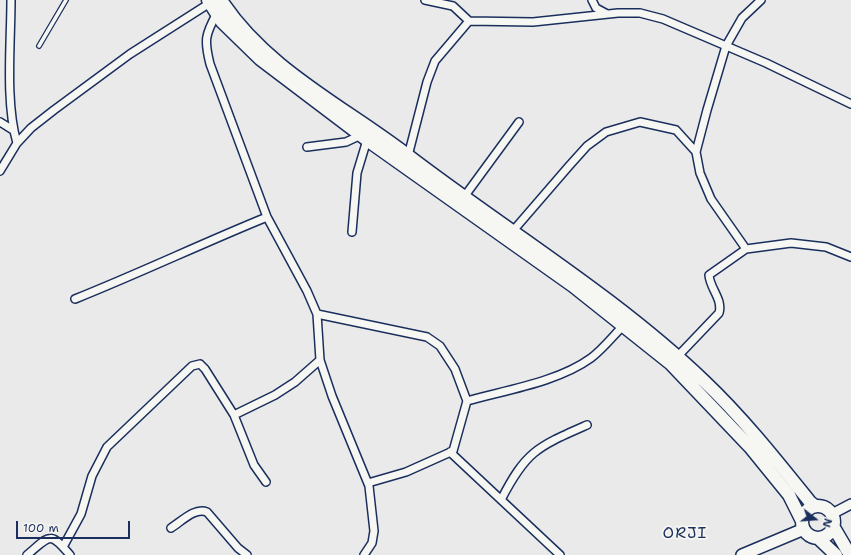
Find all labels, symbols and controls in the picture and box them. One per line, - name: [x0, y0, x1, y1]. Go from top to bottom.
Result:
- north arrow: [795, 499, 835, 539]
- scale bar: [18, 513, 132, 539]
- text: N: [819, 516, 835, 529]
- text: 100 m: [23, 520, 59, 536]
- district label: ORJI: [663, 524, 707, 544]

